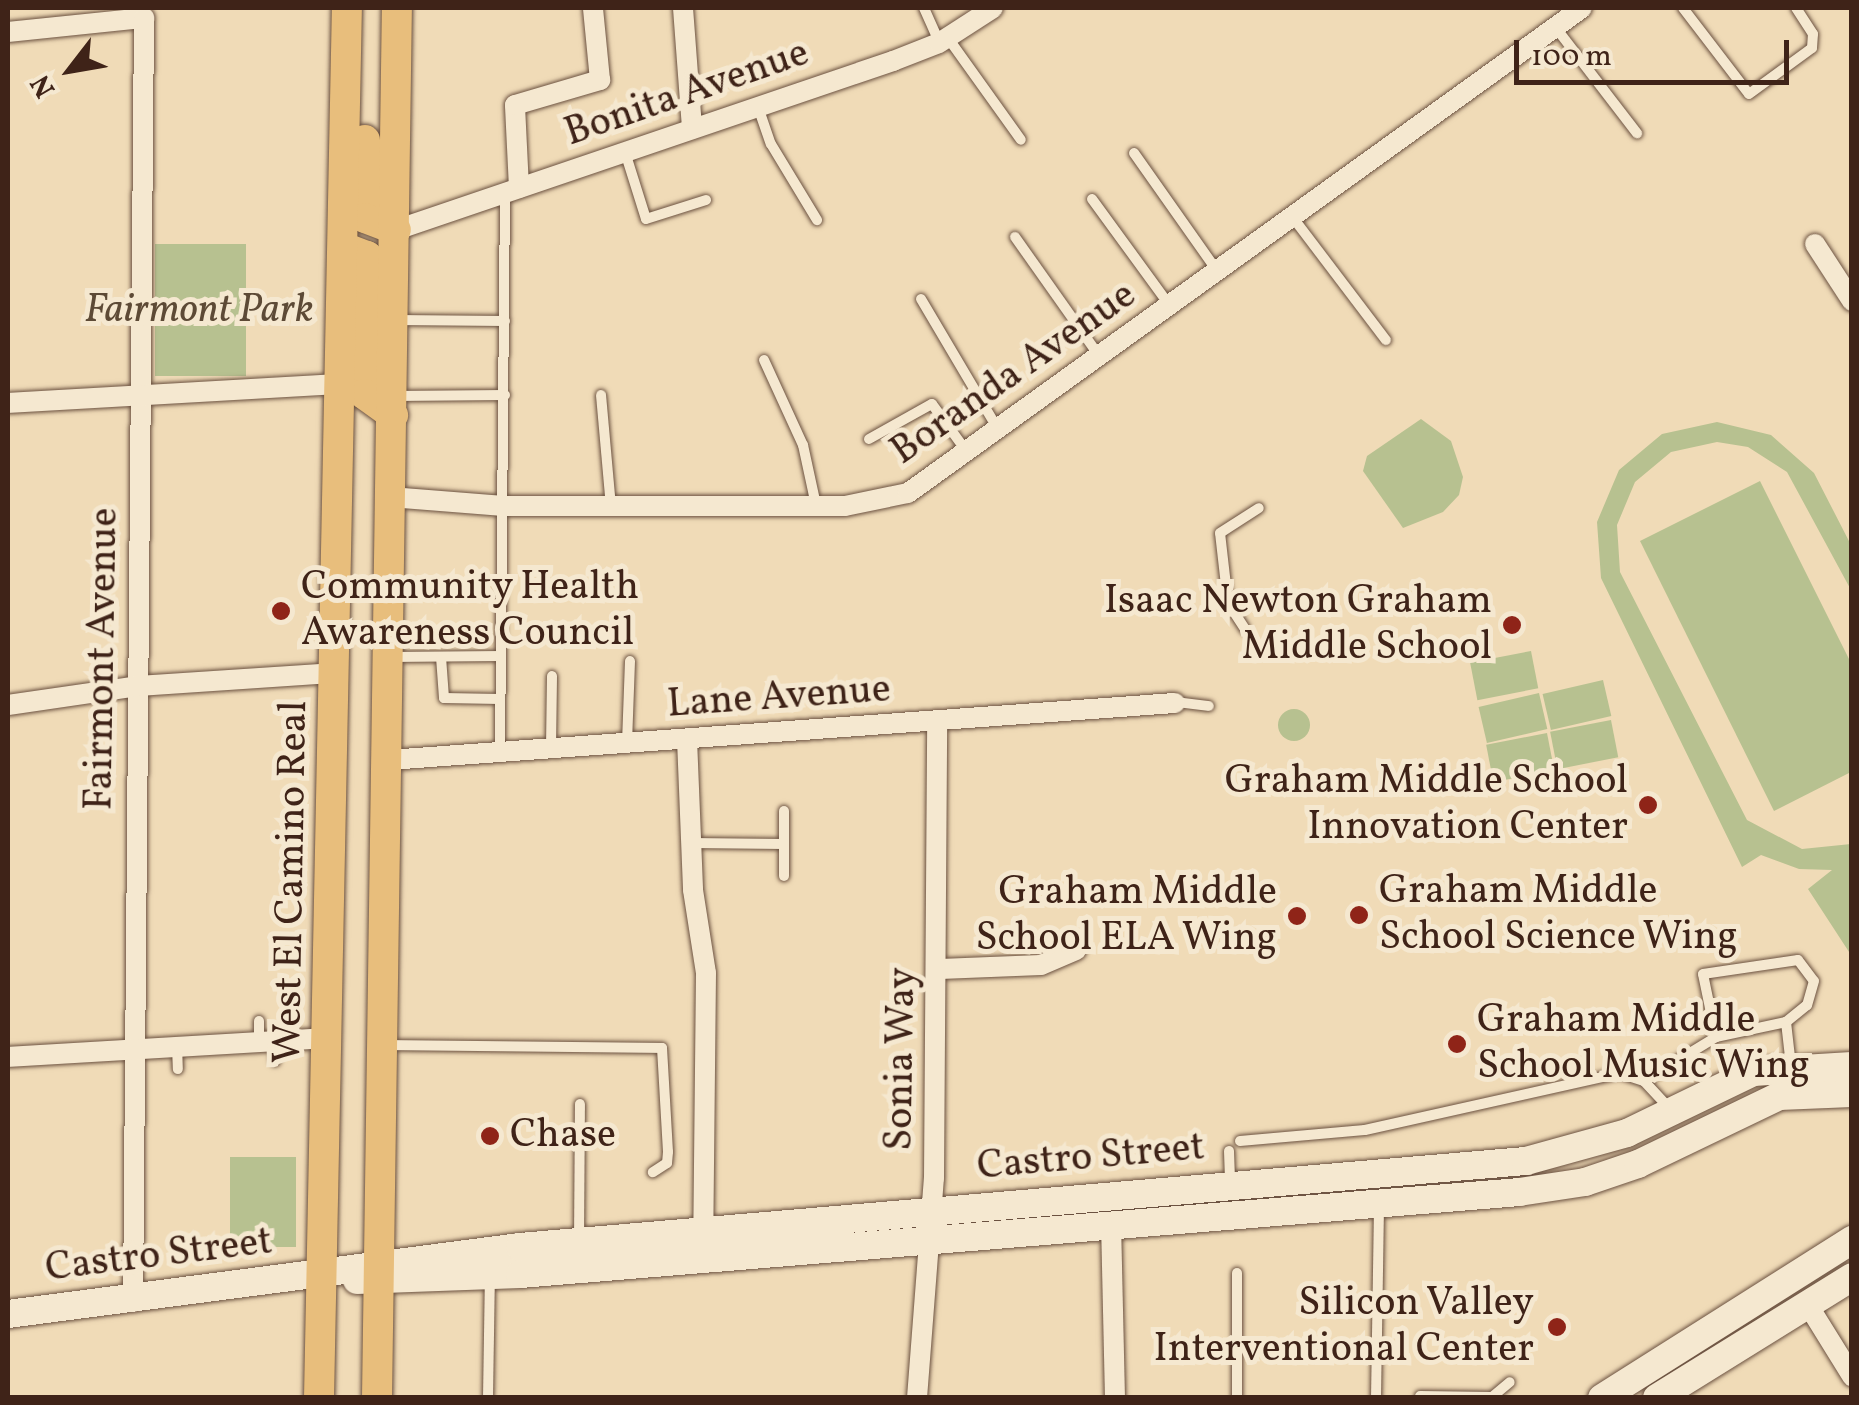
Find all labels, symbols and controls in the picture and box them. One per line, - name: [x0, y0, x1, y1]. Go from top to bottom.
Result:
- north arrow: [20, 20, 120, 120]
- scale bar: [1519, 20, 1794, 82]
- street label: Bonita Avenue: [559, 30, 815, 158]
- text: 100 m: [1531, 36, 1612, 78]
- text: N: [22, 67, 66, 104]
- street label: Boranda Avenue: [882, 272, 1146, 476]
- park label: Fairmont Park: [84, 287, 314, 335]
- street label: Fairmont Avenue: [76, 507, 130, 811]
- place label: Community Health Awareness Council: [301, 564, 640, 658]
- place label: Isaac Newton Graham Middle School: [1104, 578, 1492, 672]
- marker: Community Health Awareness Council: [270, 600, 292, 622]
- marker: Isaac Newton Graham Middle School: [1501, 614, 1523, 636]
- street label: Lane Avenue: [666, 666, 892, 730]
- street label: West El Camino Real: [265, 700, 319, 1064]
- place label: Graham Middle School Innovation Center: [1225, 758, 1628, 852]
- marker: Graham Middle School Innovation Center: [1637, 794, 1659, 816]
- place label: Graham Middle School Science Wing: [1379, 868, 1739, 962]
- place label: Graham Middle School ELA Wing: [974, 869, 1277, 963]
- marker: Graham Middle School Science Wing: [1348, 904, 1370, 926]
- marker: Graham Middle School ELA Wing: [1286, 905, 1308, 927]
- street label: Sonia Way: [876, 966, 928, 1152]
- place label: Graham Middle School Music Wing: [1477, 997, 1811, 1091]
- marker: Graham Middle School Music Wing: [1446, 1033, 1468, 1055]
- place label: Chase: [510, 1112, 616, 1160]
- street label: Castro Street: [975, 1124, 1207, 1192]
- marker: Chase: [479, 1125, 501, 1147]
- street label: Castro Street: [43, 1218, 275, 1294]
- place label: Silicon Valley Interventional Center: [1154, 1280, 1534, 1374]
- marker: Silicon Valley Interventional Center: [1544, 1314, 1570, 1340]

